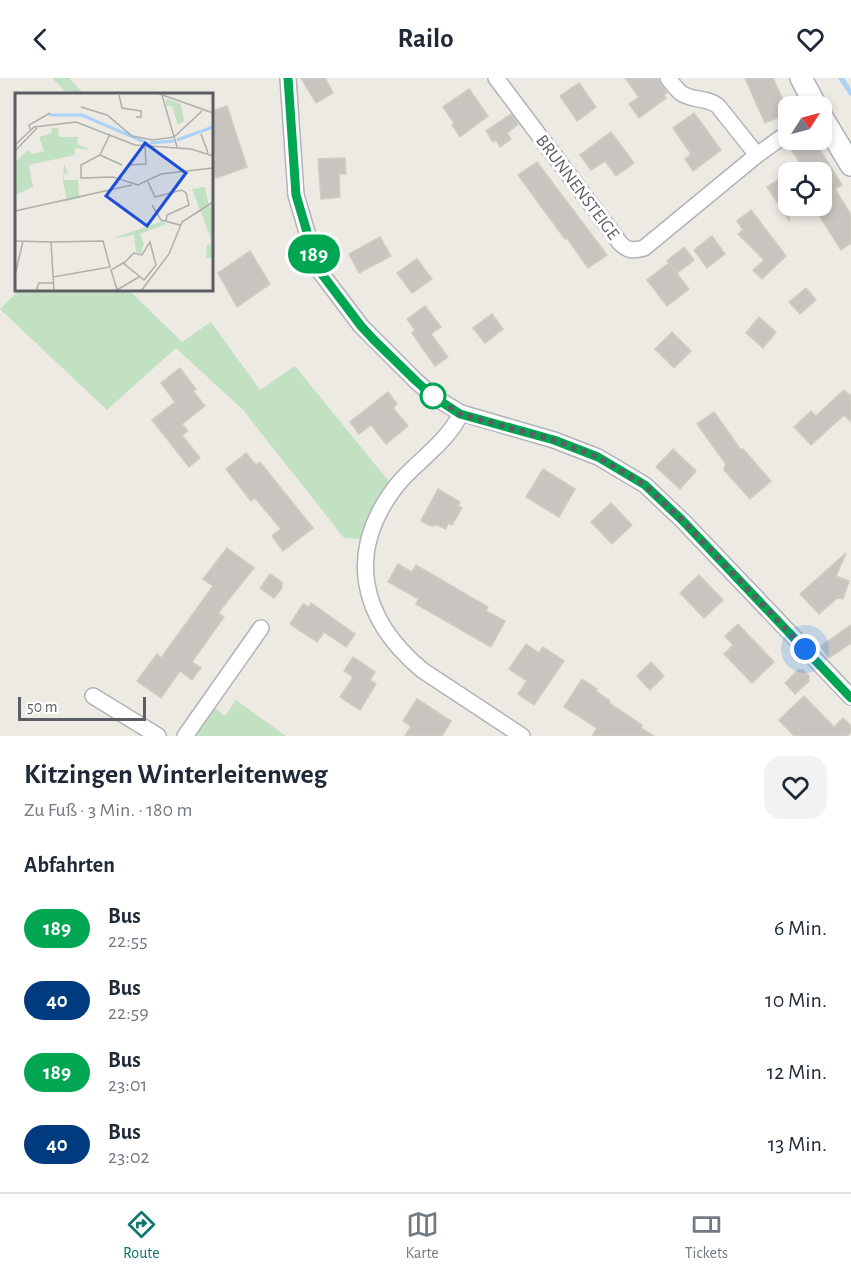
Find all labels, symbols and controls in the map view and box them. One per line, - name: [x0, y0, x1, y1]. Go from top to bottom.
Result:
- icon: back: [24, 23, 57, 56]
- icon: heart: [794, 23, 827, 56]
- text: Railo: [397, 25, 454, 52]
- inset map: [15, 93, 213, 291]
- north arrow: [778, 96, 832, 150]
- map controls: [778, 96, 832, 216]
- street label: BRUNNENSTEIGE: [532, 132, 622, 244]
- button: locate: [778, 162, 832, 216]
- line badge: 189: [280, 234, 348, 273]
- text: 189: [300, 244, 328, 265]
- unlabelled marker: [420, 383, 446, 409]
- your location: [790, 634, 820, 664]
- scale bar: [18, 694, 146, 722]
- text: 50 m: [27, 699, 58, 715]
- button: heart: [764, 756, 827, 819]
- text: Kitzingen Winterleitenweg: [24, 761, 327, 789]
- text: Zu Fuß · 3 Min. · 180 m: [24, 800, 192, 820]
- text: Abfahrten: [24, 854, 115, 876]
- text: Bus: [108, 905, 141, 927]
- text: 6 Min.: [774, 917, 827, 939]
- text: 189: [43, 918, 71, 939]
- text: 22:55: [108, 931, 148, 951]
- text: Bus: [108, 977, 141, 999]
- text: 10 Min.: [765, 989, 827, 1011]
- text: 40: [46, 990, 68, 1011]
- text: 22:59: [108, 1003, 149, 1023]
- text: Bus: [108, 1049, 141, 1071]
- text: 12 Min.: [767, 1061, 827, 1083]
- text: 189: [43, 1062, 71, 1083]
- text: 23:01: [108, 1075, 147, 1095]
- text: Bus: [108, 1121, 141, 1143]
- text: 13 Min.: [768, 1133, 827, 1155]
- text: 40: [46, 1134, 68, 1155]
- text: 23:02: [108, 1147, 150, 1167]
- tab: Route: [123, 1208, 160, 1263]
- tab: Karte: [406, 1208, 439, 1263]
- tab: Tickets: [685, 1208, 728, 1263]

